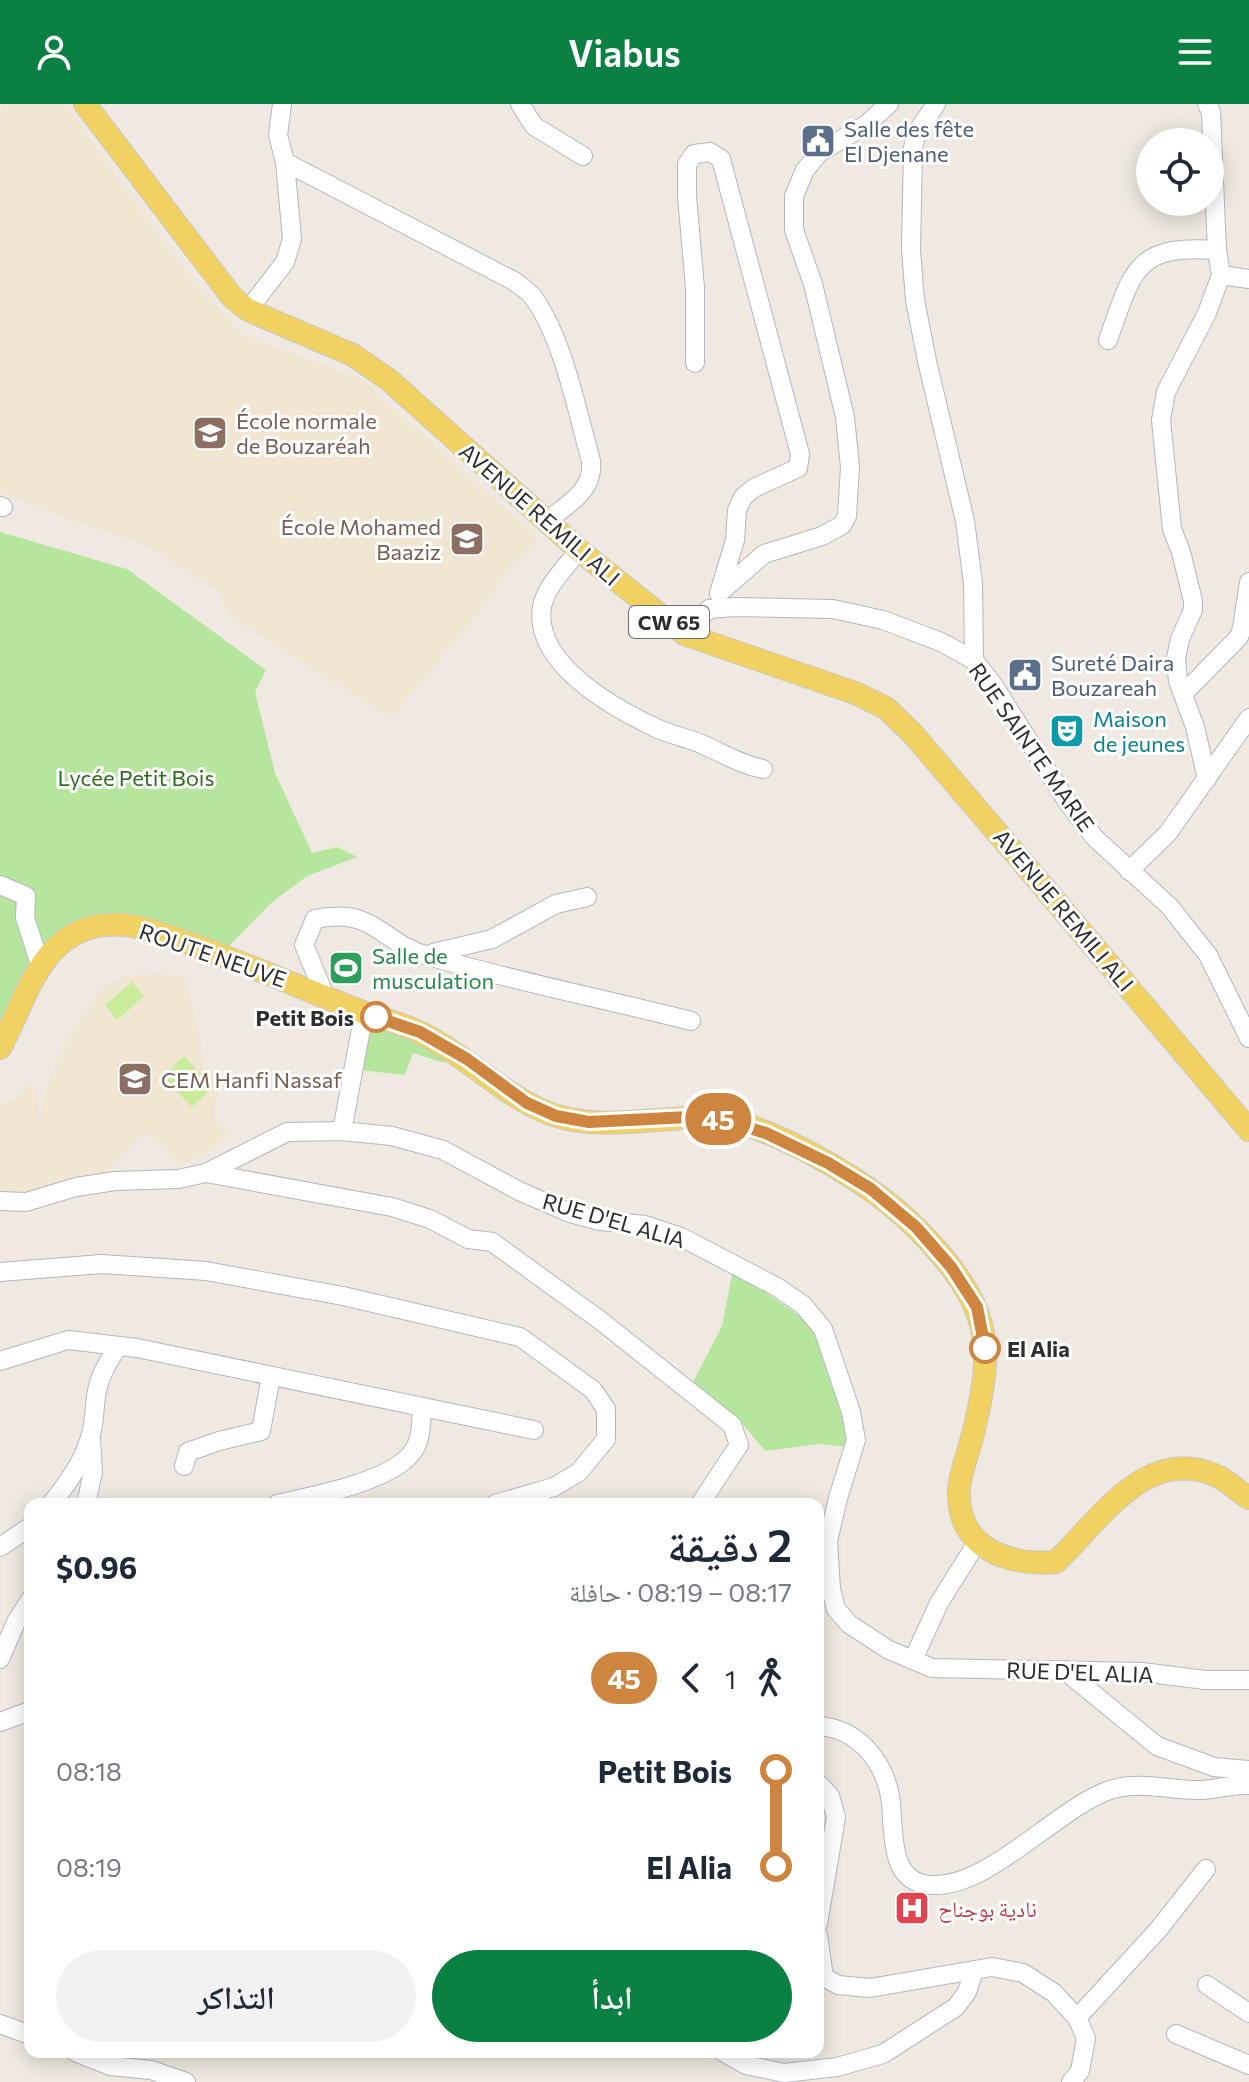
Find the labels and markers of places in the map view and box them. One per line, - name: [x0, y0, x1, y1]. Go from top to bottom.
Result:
- place label: Salle des fête El Djenane: [844, 115, 974, 167]
- public building icon: Salle des fête El Djenane: [799, 122, 837, 160]
- place label: École normale de Bouzaréah: [236, 407, 377, 459]
- school or university icon: École normale de Bouzaréah: [191, 414, 229, 452]
- place label: École Mohamed Baaziz: [281, 513, 441, 565]
- school or university icon: École Mohamed Baaziz: [448, 520, 486, 558]
- place label: Sureté Daira Bouzareah: [1051, 649, 1174, 701]
- public building icon: Sureté Daira Bouzareah: [1006, 656, 1044, 694]
- place label: Maison de jeunes: [1093, 705, 1185, 757]
- theatre icon: Maison de jeunes: [1048, 712, 1086, 750]
- place label: Salle de musculation: [372, 942, 494, 994]
- sports icon: Salle de musculation: [327, 949, 365, 987]
- marker: Petit Bois: [361, 1002, 391, 1032]
- place label: Petit Bois: [256, 1004, 354, 1031]
- school or university icon: CEM Hanfi Nassaf: [116, 1060, 154, 1098]
- place label: CEM Hanfi Nassaf: [161, 1066, 342, 1093]
- marker: El Alia: [970, 1333, 1000, 1363]
- place label: El Alia: [1007, 1335, 1070, 1362]
- hospital icon: نادية بوجناح: [893, 1889, 931, 1927]
- place label: نادية بوجناح: [938, 1895, 1037, 1923]

